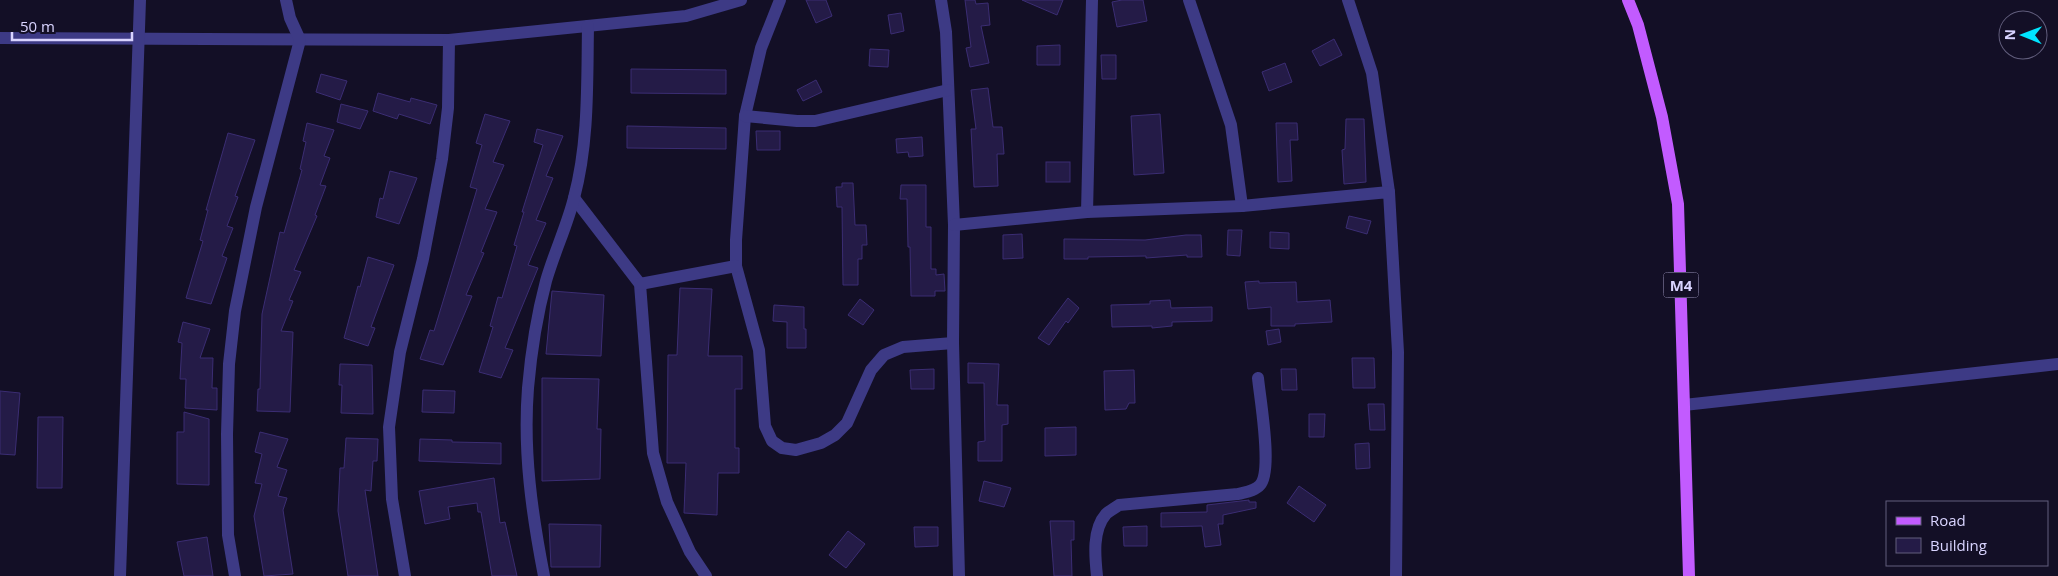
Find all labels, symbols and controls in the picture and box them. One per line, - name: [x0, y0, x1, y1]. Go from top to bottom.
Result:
- scale bar: [12, 10, 132, 42]
- north arrow: [1998, 10, 2048, 60]
- text: 50 m: [20, 16, 55, 36]
- text: N: [2000, 29, 2019, 41]
- road number: M4: [1664, 272, 1698, 298]
- legend: [1886, 501, 2048, 566]
- text: Road: [1930, 510, 1966, 530]
- text: Building: [1930, 535, 1987, 555]

